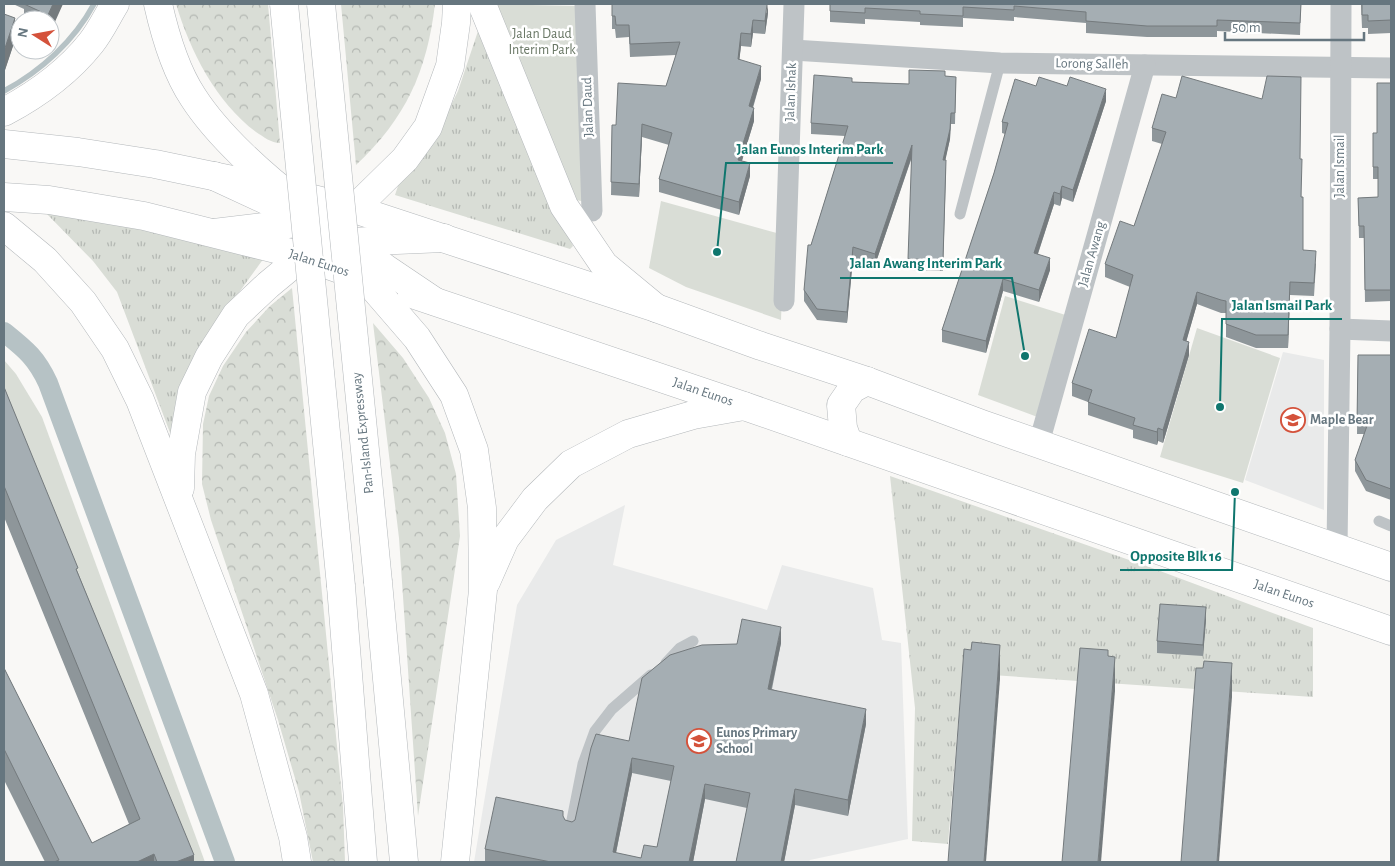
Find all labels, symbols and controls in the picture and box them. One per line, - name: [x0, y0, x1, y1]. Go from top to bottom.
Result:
- north arrow: [10, 10, 60, 60]
- scale bar: [1225, 10, 1364, 42]
- text: 50 m: [1232, 20, 1261, 35]
- text: N: [15, 27, 31, 39]
- park label: Jalan Daud Interim Park: [508, 27, 576, 57]
- street label: Lorong Salleh: [1055, 56, 1129, 72]
- street label: Jalan Ishak: [783, 62, 799, 122]
- street label: Jalan Daud: [580, 77, 596, 137]
- callout: Jalan Eunos Interim Park: [726, 133, 893, 163]
- street label: Jalan Ismail: [1333, 134, 1347, 198]
- text: Jalan Eunos Interim Park: [736, 142, 884, 157]
- street label: Jalan Awang: [1076, 220, 1108, 288]
- street label: Jalan Eunos: [287, 247, 351, 279]
- callout: Jalan Awang Interim Park: [840, 248, 1012, 278]
- text: Jalan Awang Interim Park: [850, 256, 1003, 271]
- callout: Jalan Ismail Park: [1222, 289, 1342, 319]
- text: Jalan Ismail Park: [1232, 298, 1333, 313]
- street label: Pan-Island Expressway: [350, 371, 376, 494]
- street label: Jalan Eunos: [671, 375, 735, 409]
- school or university icon: Maple Bear: [1280, 407, 1306, 433]
- place label: Maple Bear: [1310, 413, 1374, 427]
- callout: Opposite Blk 16: [1120, 540, 1232, 570]
- text: Opposite Blk 16: [1130, 549, 1222, 564]
- street label: Jalan Eunos: [1252, 577, 1316, 611]
- place label: Eunos Primary School: [716, 726, 798, 756]
- school or university icon: Eunos Primary School: [686, 728, 712, 754]

